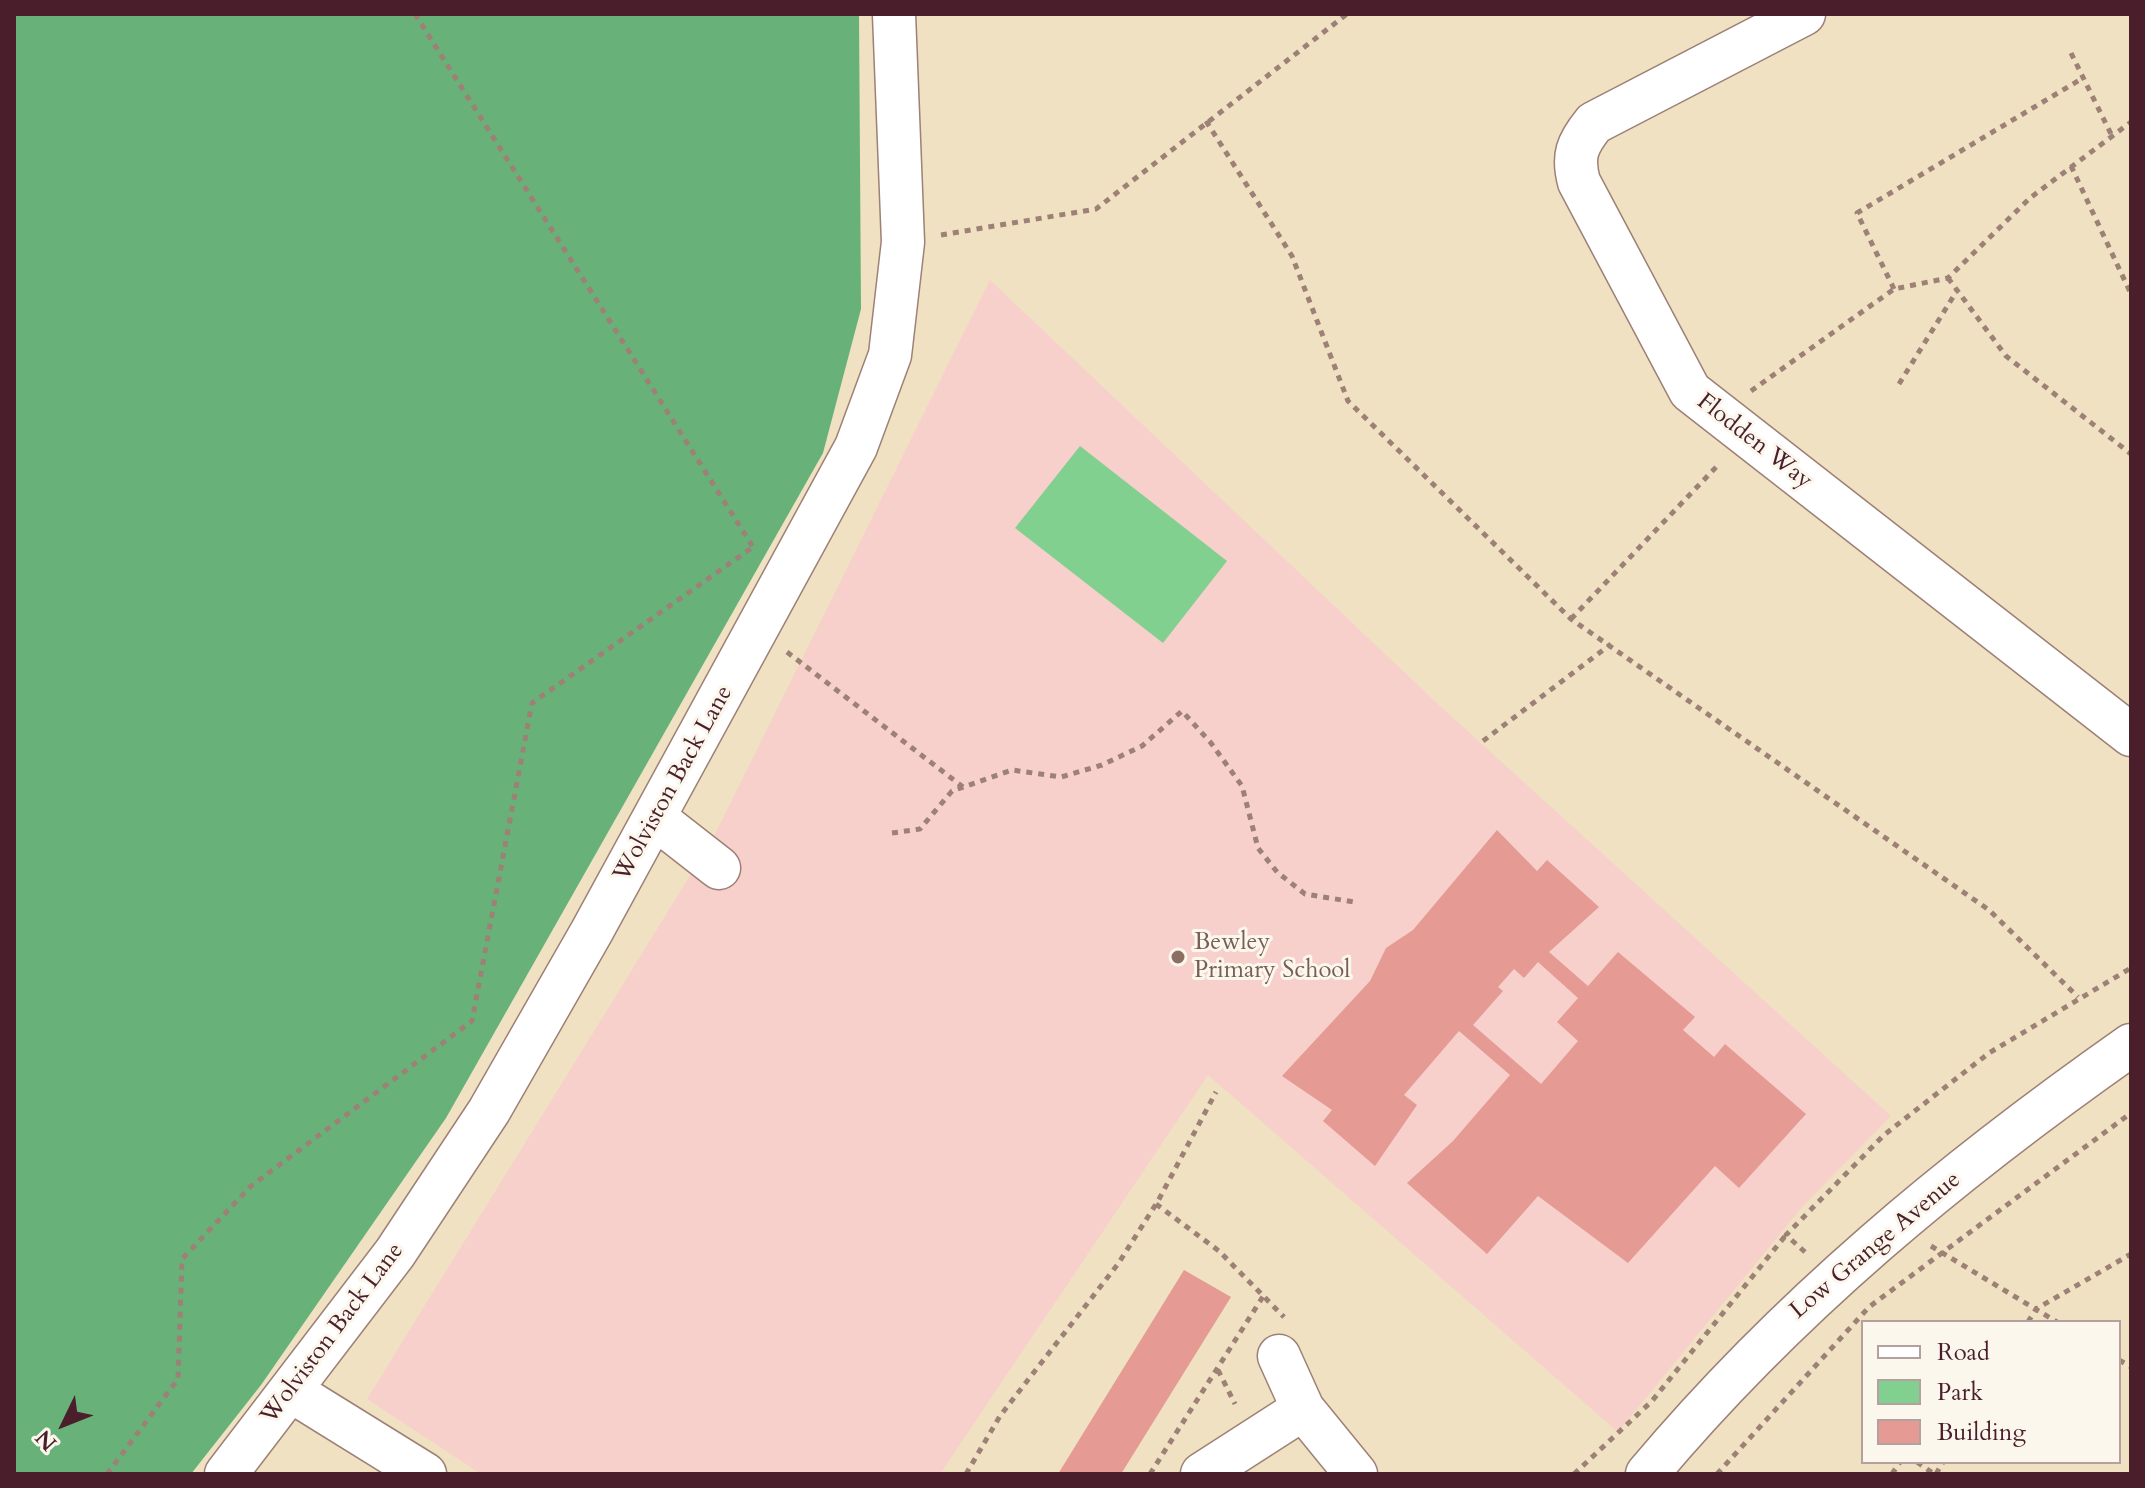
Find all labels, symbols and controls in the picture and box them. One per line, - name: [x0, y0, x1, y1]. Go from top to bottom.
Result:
- street label: Flodden Way: [1690, 388, 1818, 496]
- street label: Wolviston Back Lane: [608, 681, 740, 887]
- place label: Bewley Primary School: [1194, 929, 1350, 985]
- marker: Bewley Primary School: [1169, 948, 1187, 966]
- street label: Low Grange Avenue: [1785, 1166, 1967, 1326]
- street label: Wolviston Back Lane: [255, 1238, 411, 1430]
- legend: [1861, 1320, 2121, 1464]
- text: Road: [1937, 1336, 1990, 1369]
- text: Park: [1937, 1376, 1983, 1409]
- north arrow: [24, 1384, 104, 1464]
- text: Building: [1937, 1416, 2026, 1449]
- text: N: [29, 1423, 64, 1458]

